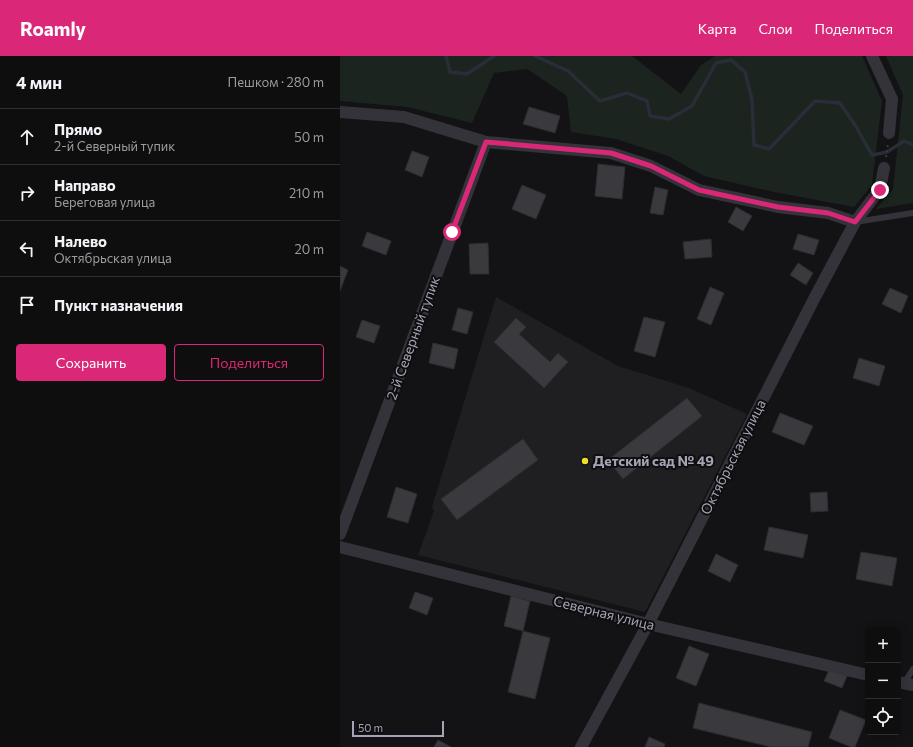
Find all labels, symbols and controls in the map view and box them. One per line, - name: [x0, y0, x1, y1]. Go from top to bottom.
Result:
- text: Roamly: [20, 17, 86, 40]
- text: Карта: [698, 20, 736, 37]
- text: Слои: [758, 20, 793, 37]
- text: Поделиться: [815, 20, 893, 37]
- text: 4 мин: [16, 72, 62, 93]
- text: Пешком · 280 m: [228, 74, 324, 90]
- text: Прямо: [54, 120, 102, 138]
- icon: ahead: [16, 126, 38, 148]
- text: 50 m: [294, 129, 324, 145]
- text: 2-й Северный тупик: [54, 138, 175, 154]
- text: Направо: [54, 176, 116, 194]
- route end: [871, 181, 889, 199]
- icon: right: [16, 182, 38, 204]
- text: 210 m: [289, 185, 324, 201]
- text: Береговая улица: [54, 194, 155, 210]
- route start: [443, 223, 461, 241]
- text: Налево: [54, 232, 107, 250]
- icon: left: [16, 238, 38, 260]
- text: 20 m: [295, 241, 324, 257]
- text: Октябрьская улица: [54, 250, 172, 266]
- street label: 2-й Северный тупик: [382, 273, 443, 402]
- icon: arrive: [16, 294, 38, 316]
- text: Пункт назначения: [54, 296, 183, 314]
- button: Сохранить: [16, 344, 166, 381]
- button: Поделиться: [174, 344, 324, 381]
- street label: Октябрьская улица: [696, 396, 769, 517]
- place label: Детский сад № 49: [593, 452, 714, 469]
- marker: Детский сад № 49: [580, 456, 590, 466]
- street label: Северная улица: [552, 592, 656, 633]
- map controls: [865, 627, 901, 735]
- button: +: [865, 627, 901, 663]
- button: −: [865, 663, 901, 699]
- button: locate: [865, 699, 901, 735]
- scale bar: [352, 719, 444, 738]
- text: 50 m: [358, 721, 383, 734]

